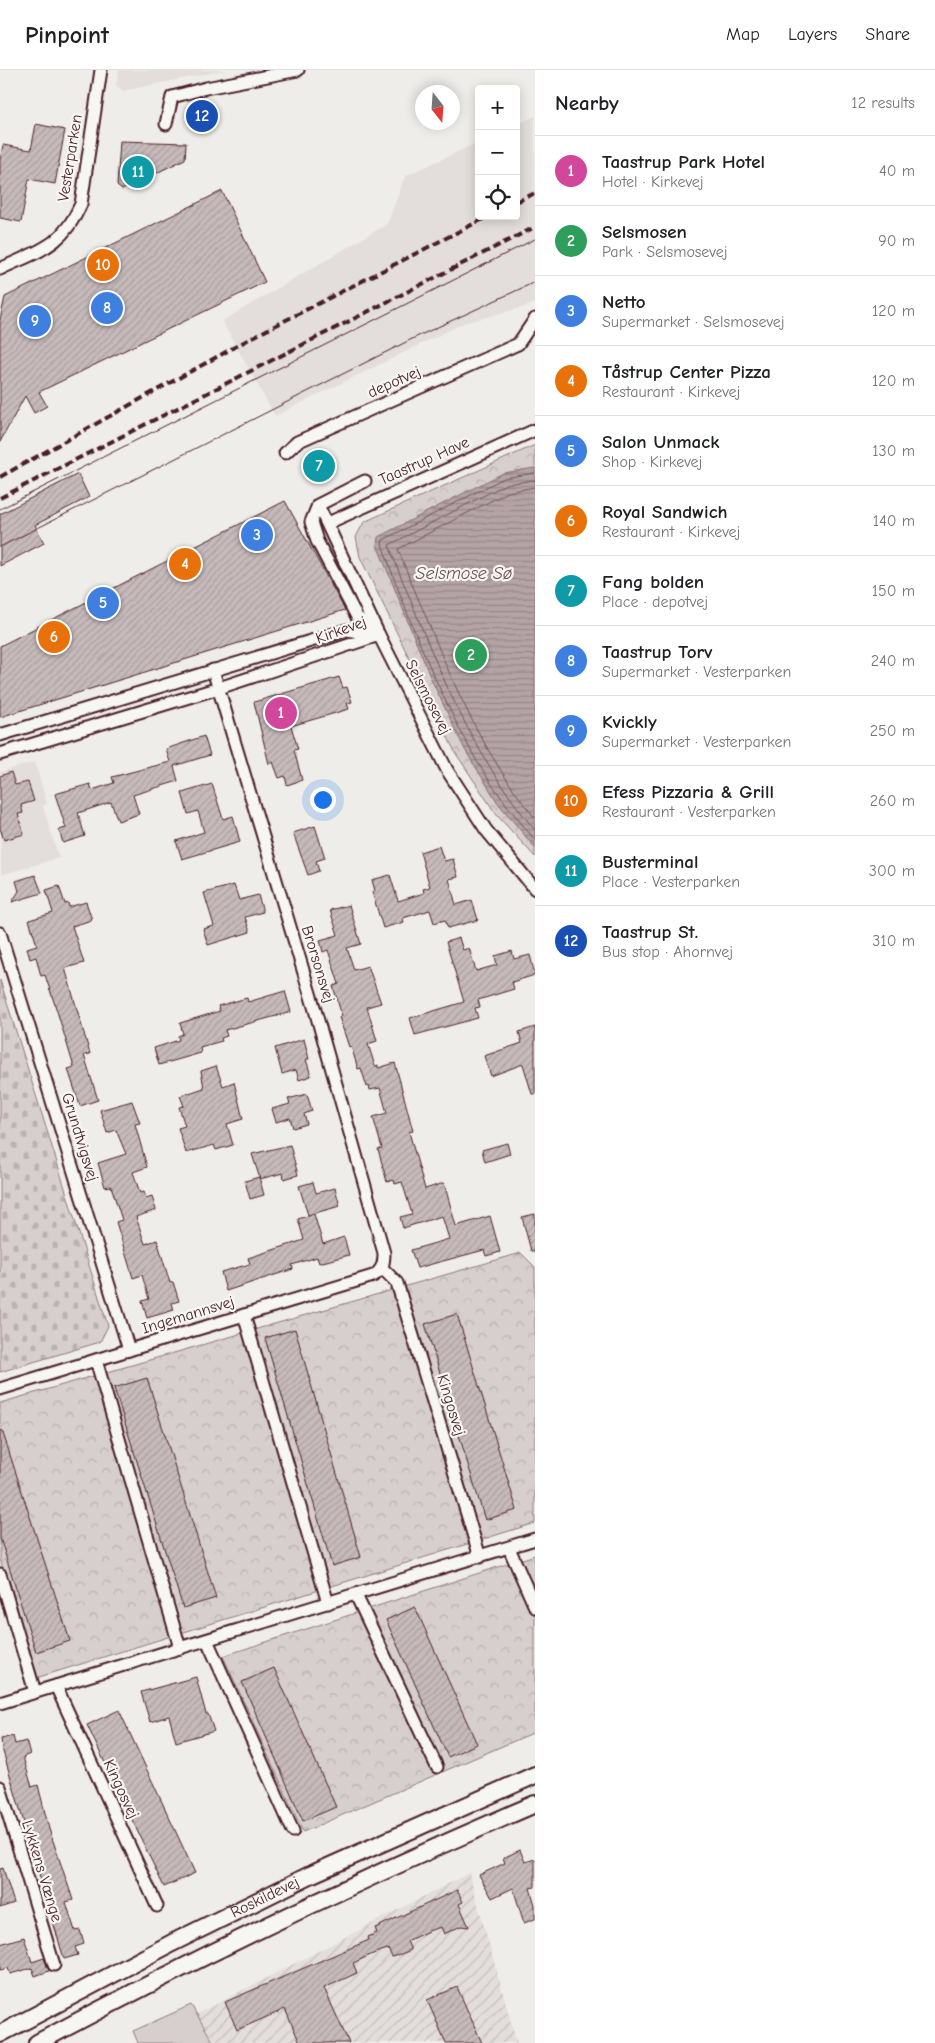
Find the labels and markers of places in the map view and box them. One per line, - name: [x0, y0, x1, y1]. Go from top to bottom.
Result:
- pin: 12: [186, 97, 218, 135]
- pin: 11: [122, 153, 154, 191]
- pin: 10: [87, 246, 119, 284]
- pin: 8: [91, 289, 123, 327]
- pin: 9: [19, 302, 51, 340]
- pin: 7: [303, 447, 335, 485]
- pin: 3: [241, 516, 273, 554]
- pin: 4: [169, 545, 201, 583]
- pin: 5: [87, 584, 119, 622]
- pin: 6: [38, 618, 70, 656]
- pin: 2: [455, 636, 487, 674]
- pin: 1: [265, 694, 297, 732]

